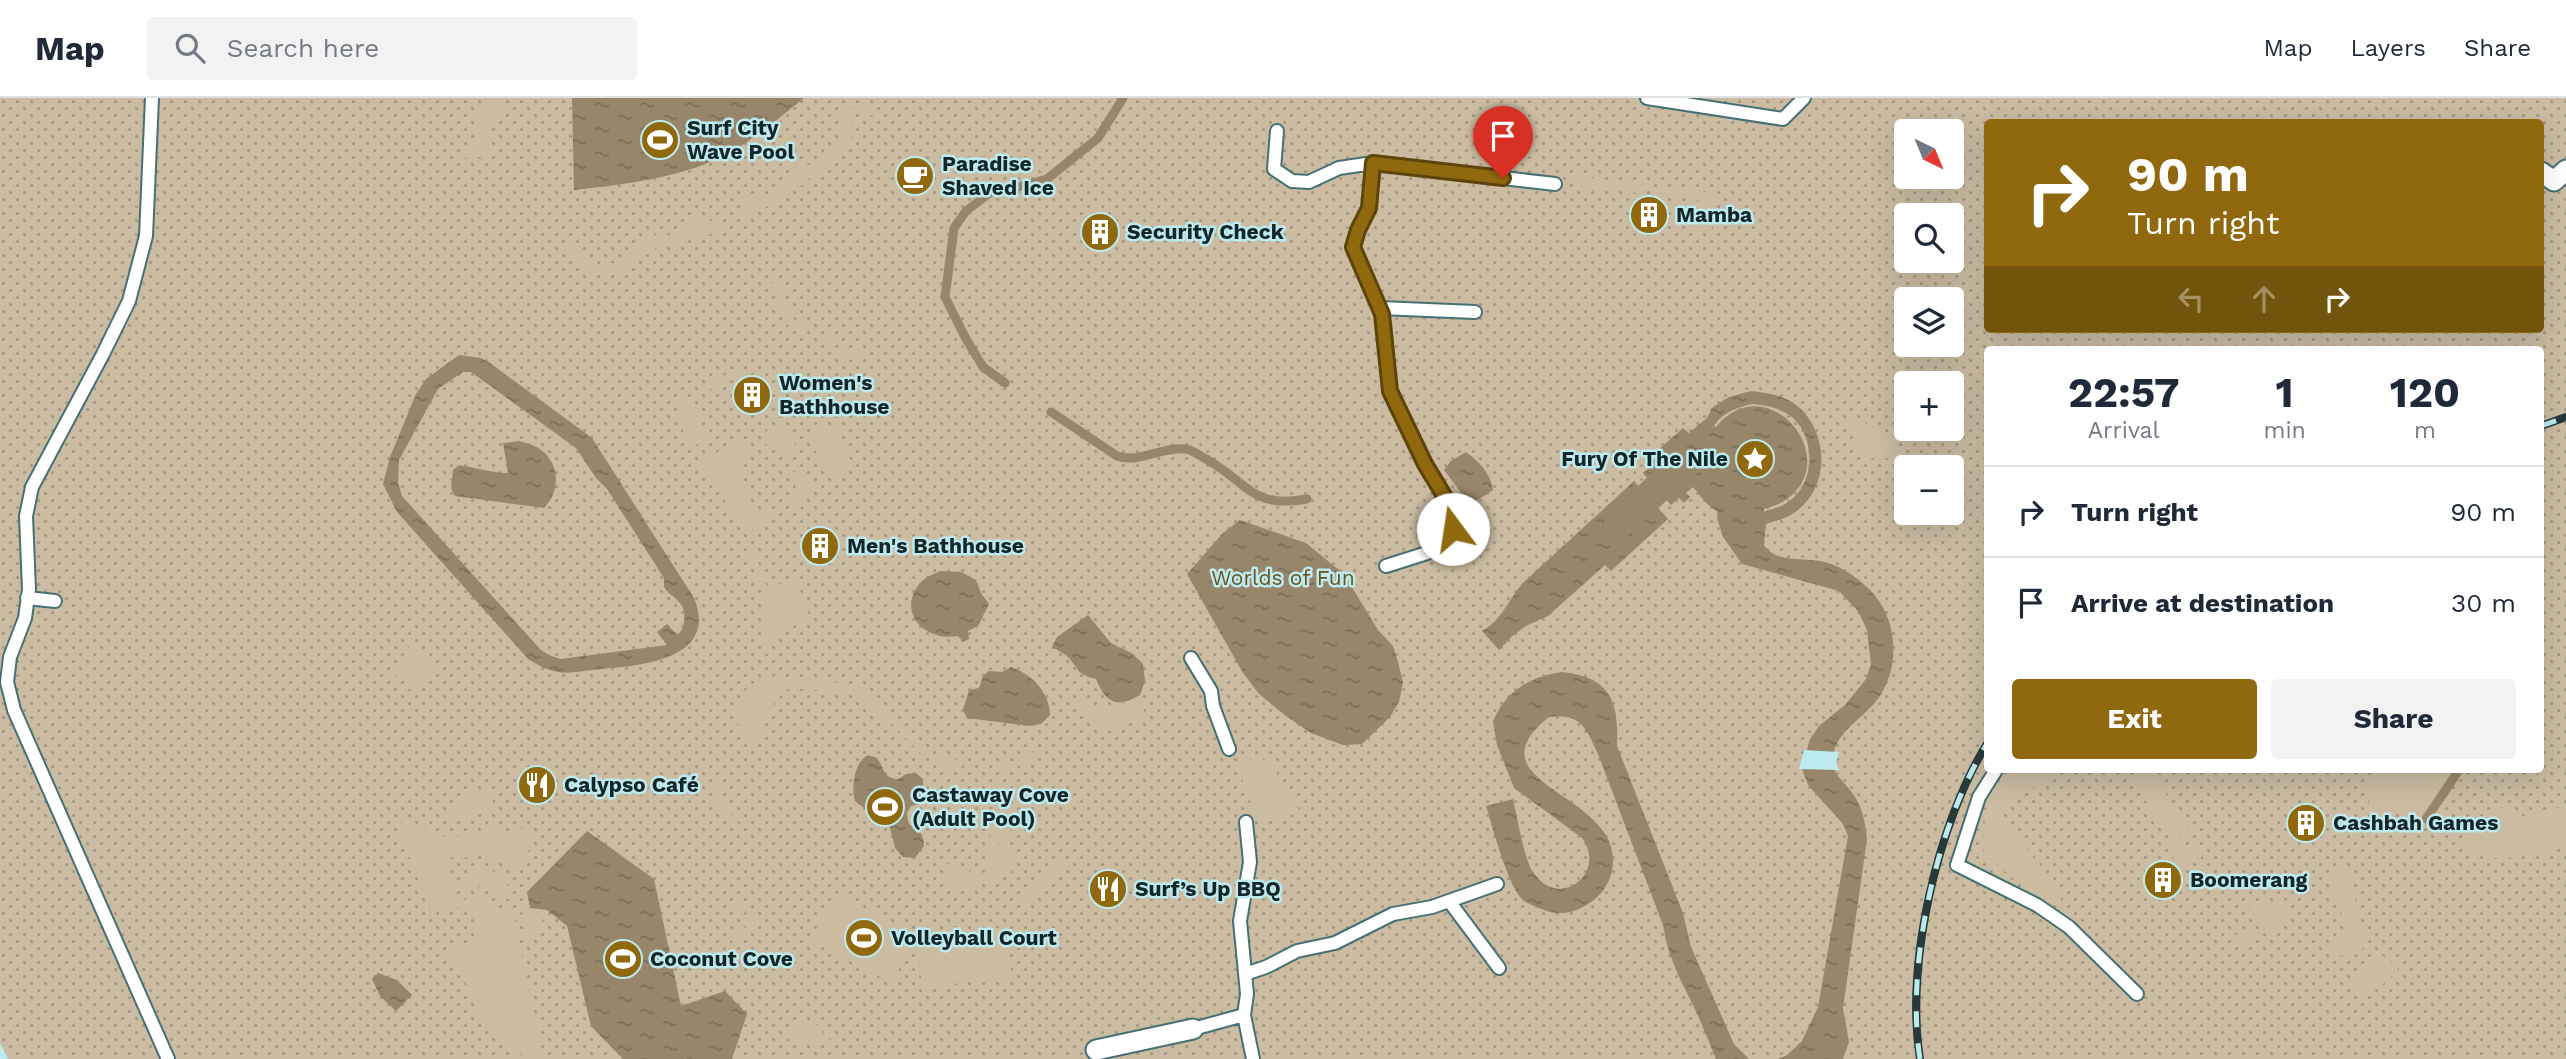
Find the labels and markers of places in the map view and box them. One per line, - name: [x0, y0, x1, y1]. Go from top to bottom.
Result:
- pin: [1473, 106, 1533, 178]
- place label: Surf City Wave Pool: [687, 115, 794, 164]
- sports icon: Surf City Wave Pool: [639, 119, 681, 161]
- place label: Paradise Shaved Ice: [942, 151, 1054, 200]
- cafe icon: Paradise Shaved Ice: [894, 155, 936, 197]
- building icon: Mamba: [1628, 194, 1670, 236]
- place label: Mamba: [1676, 202, 1753, 227]
- building icon: Security Check: [1079, 211, 1121, 253]
- place label: Security Check: [1127, 219, 1285, 244]
- place label: Women's Bathhouse: [779, 370, 889, 419]
- building icon: Women's Bathhouse: [731, 374, 773, 416]
- place icon: Fury Of The Nile: [1734, 438, 1776, 480]
- place label: Fury Of The Nile: [1561, 446, 1728, 471]
- building icon: Men's Bathhouse: [799, 525, 841, 567]
- place label: Men's Bathhouse: [847, 533, 1024, 558]
- restaurant icon: Calypso Café: [516, 764, 558, 806]
- place label: Calypso Café: [564, 772, 699, 797]
- place label: Castaway Cove (Adult Pool): [912, 782, 1069, 831]
- sports icon: Castaway Cove (Adult Pool): [864, 786, 906, 828]
- building icon: Cashbah Games: [2285, 802, 2327, 844]
- place label: Cashbah Games: [2333, 810, 2498, 835]
- building icon: Boomerang: [2142, 859, 2184, 901]
- place label: Boomerang: [2190, 867, 2308, 892]
- restaurant icon: Surf’s Up BBQ: [1087, 868, 1129, 910]
- place label: Surf’s Up BBQ: [1135, 876, 1281, 901]
- sports icon: Volleyball Court: [843, 917, 885, 959]
- place label: Volleyball Court: [891, 925, 1057, 950]
- sports icon: Coconut Cove: [602, 938, 644, 980]
- place label: Coconut Cove: [650, 946, 793, 971]

